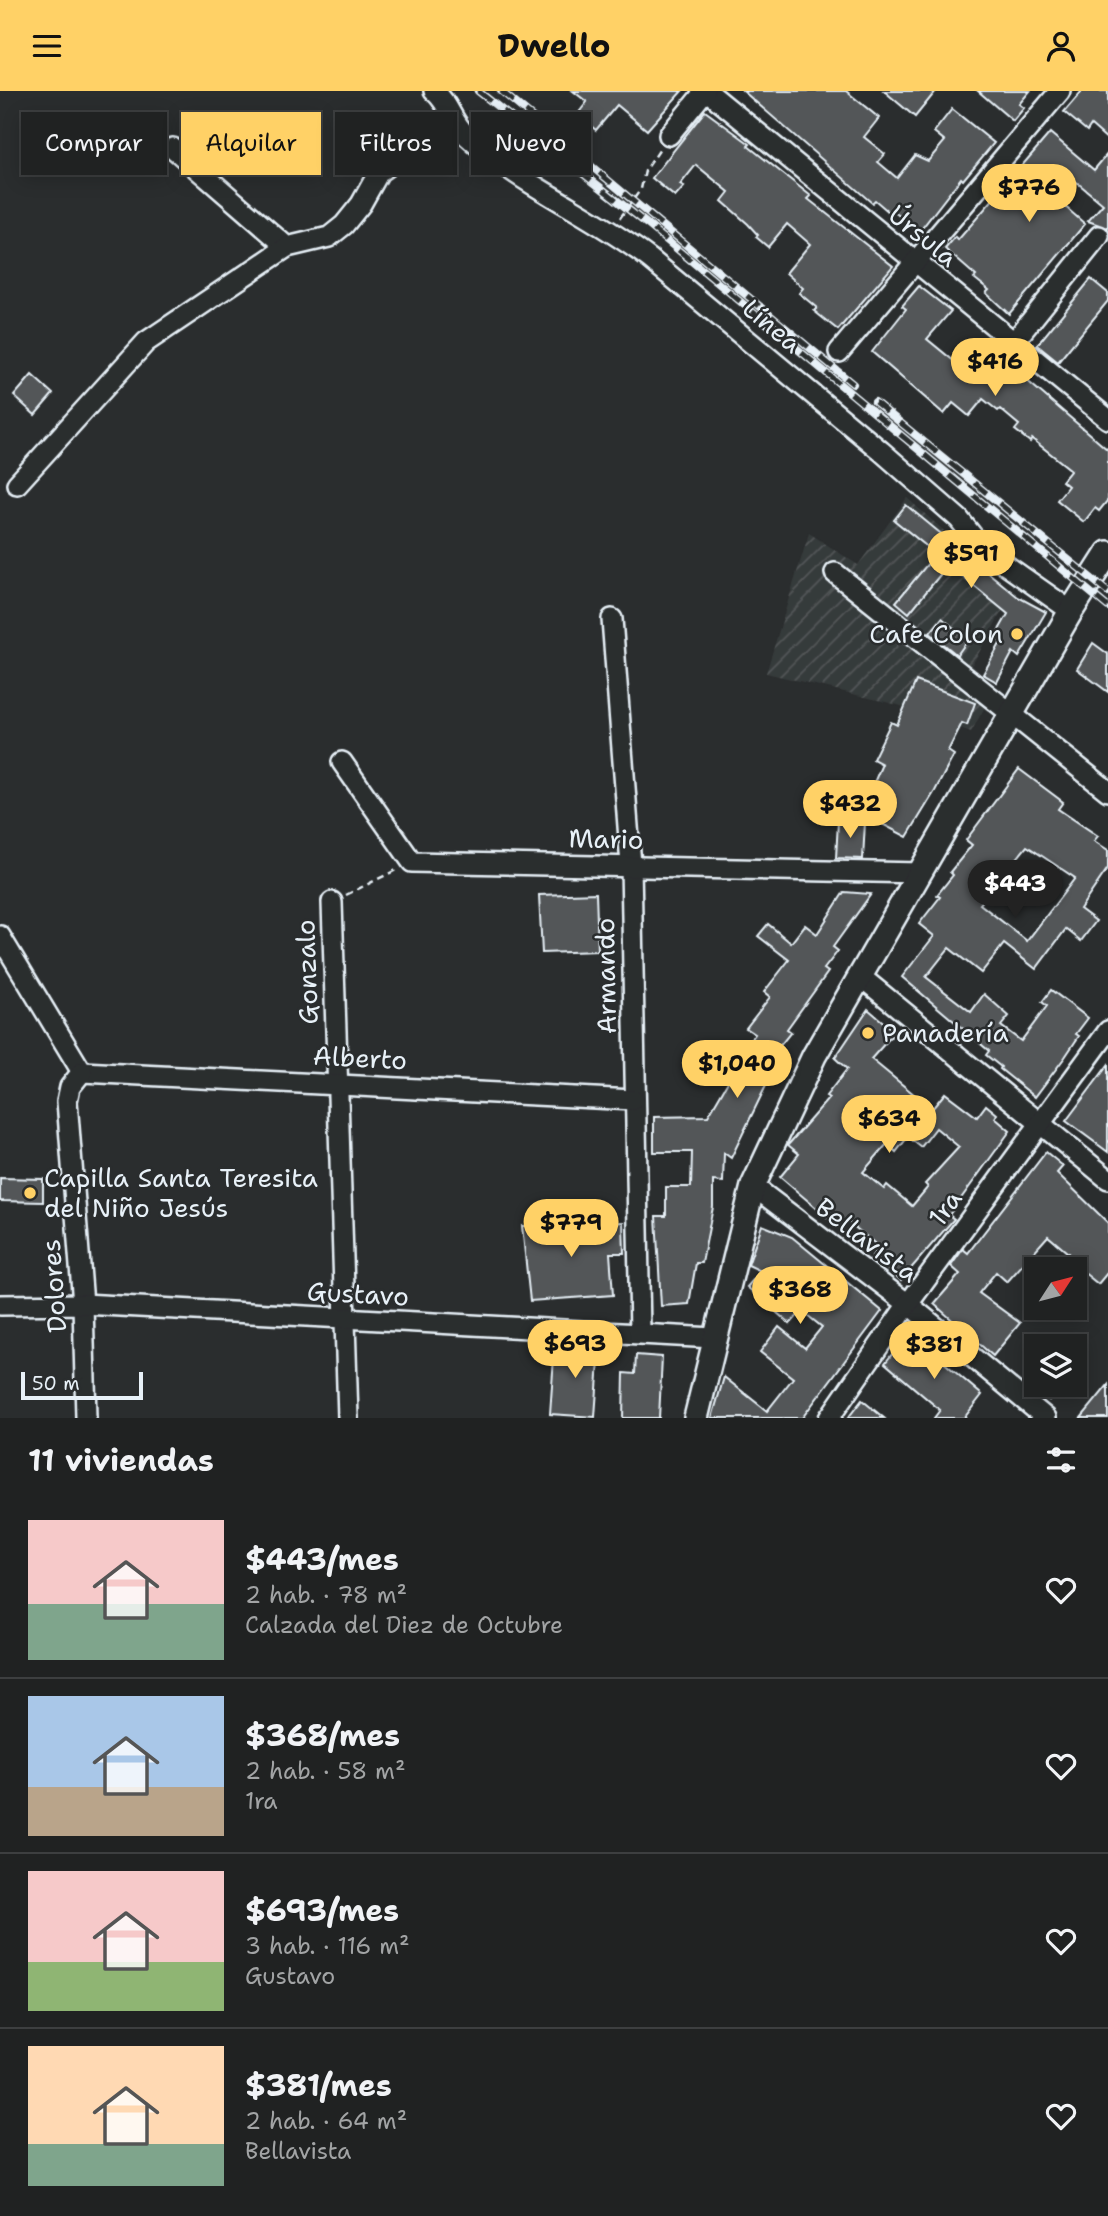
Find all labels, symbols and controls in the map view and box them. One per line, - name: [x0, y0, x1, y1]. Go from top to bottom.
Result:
- text: Dwello: [498, 24, 610, 67]
- icon: menu: [28, 27, 66, 65]
- icon: person: [1042, 27, 1080, 65]
- chip: Comprar: [21, 112, 167, 175]
- chip: Alquilar: [181, 112, 321, 175]
- chip: Filtros: [335, 112, 457, 175]
- chip: Nuevo: [471, 112, 591, 175]
- pin: $776: [988, 165, 1070, 224]
- text: $776: [998, 172, 1060, 202]
- street label: Úrsula: [881, 197, 965, 274]
- street label: Línea: [735, 291, 809, 361]
- pin: $416: [954, 338, 1036, 398]
- text: $416: [967, 346, 1023, 376]
- pin: $591: [930, 531, 1012, 590]
- text: $591: [943, 538, 999, 568]
- place label: Cafe Colon: [869, 616, 1003, 651]
- marker: Cafe Colon: [1009, 626, 1025, 642]
- pin: $432: [809, 781, 891, 840]
- text: $432: [819, 788, 881, 818]
- street label: Mario: [568, 820, 644, 857]
- pin: $443: [974, 861, 1056, 920]
- text: $443: [984, 868, 1046, 898]
- street label: Armando: [587, 918, 624, 1034]
- street label: Gonzalo: [287, 919, 326, 1025]
- place label: Panadería: [882, 1015, 1009, 1050]
- marker: Panadería: [860, 1025, 876, 1041]
- street label: Alberto: [312, 1038, 408, 1077]
- pin: $1,040: [680, 1041, 794, 1100]
- text: $1,040: [698, 1048, 776, 1078]
- pin: $634: [848, 1095, 930, 1155]
- text: $634: [857, 1103, 921, 1133]
- place label: Capilla Santa Teresita del Niño Jesús: [44, 1160, 318, 1225]
- street label: 1ra: [920, 1183, 970, 1233]
- marker: Capilla Santa Teresita del Niño Jesús: [22, 1185, 38, 1201]
- street label: Bellavista: [809, 1189, 926, 1290]
- pin: $779: [530, 1199, 612, 1259]
- text: $779: [540, 1207, 602, 1237]
- street label: Dolores: [33, 1238, 74, 1334]
- north arrow: [1024, 1257, 1087, 1319]
- map controls: [1024, 1257, 1087, 1397]
- pin: $368: [759, 1267, 841, 1326]
- street label: Gustavo: [306, 1273, 410, 1314]
- text: $368: [768, 1274, 832, 1304]
- pin: $693: [534, 1321, 616, 1380]
- pin: $381: [893, 1321, 975, 1381]
- text: $693: [544, 1328, 606, 1358]
- text: $381: [905, 1329, 963, 1359]
- button: layers: [1024, 1334, 1087, 1397]
- scale bar: [21, 1369, 144, 1401]
- text: 50 m: [32, 1371, 80, 1396]
- text: 11 viviendas: [28, 1440, 214, 1481]
- icon: filters: [1042, 1441, 1080, 1479]
- text: $443/mes: [245, 1539, 399, 1580]
- icon: home: [84, 1548, 168, 1632]
- icon: heart: [1042, 1571, 1080, 1609]
- text: 2 hab. · 78 m²: [245, 1580, 407, 1610]
- text: Calzada del Diez de Octubre: [245, 1610, 563, 1640]
- text: $368/mes: [245, 1715, 400, 1756]
- icon: home: [84, 1724, 168, 1808]
- icon: heart: [1042, 1747, 1080, 1785]
- text: 2 hab. · 58 m²: [245, 1756, 406, 1786]
- text: 1ra: [245, 1786, 278, 1816]
- text: $693/mes: [245, 1890, 399, 1931]
- icon: home: [84, 1899, 168, 1983]
- icon: heart: [1042, 1922, 1080, 1960]
- text: 3 hab. · 116 m²: [245, 1931, 410, 1961]
- text: Gustavo: [245, 1961, 335, 1991]
- text: $381/mes: [245, 2065, 392, 2106]
- icon: home: [84, 2074, 168, 2158]
- icon: heart: [1042, 2097, 1080, 2135]
- text: 2 hab. · 64 m²: [245, 2106, 407, 2136]
- text: Bellavista: [245, 2136, 351, 2166]

